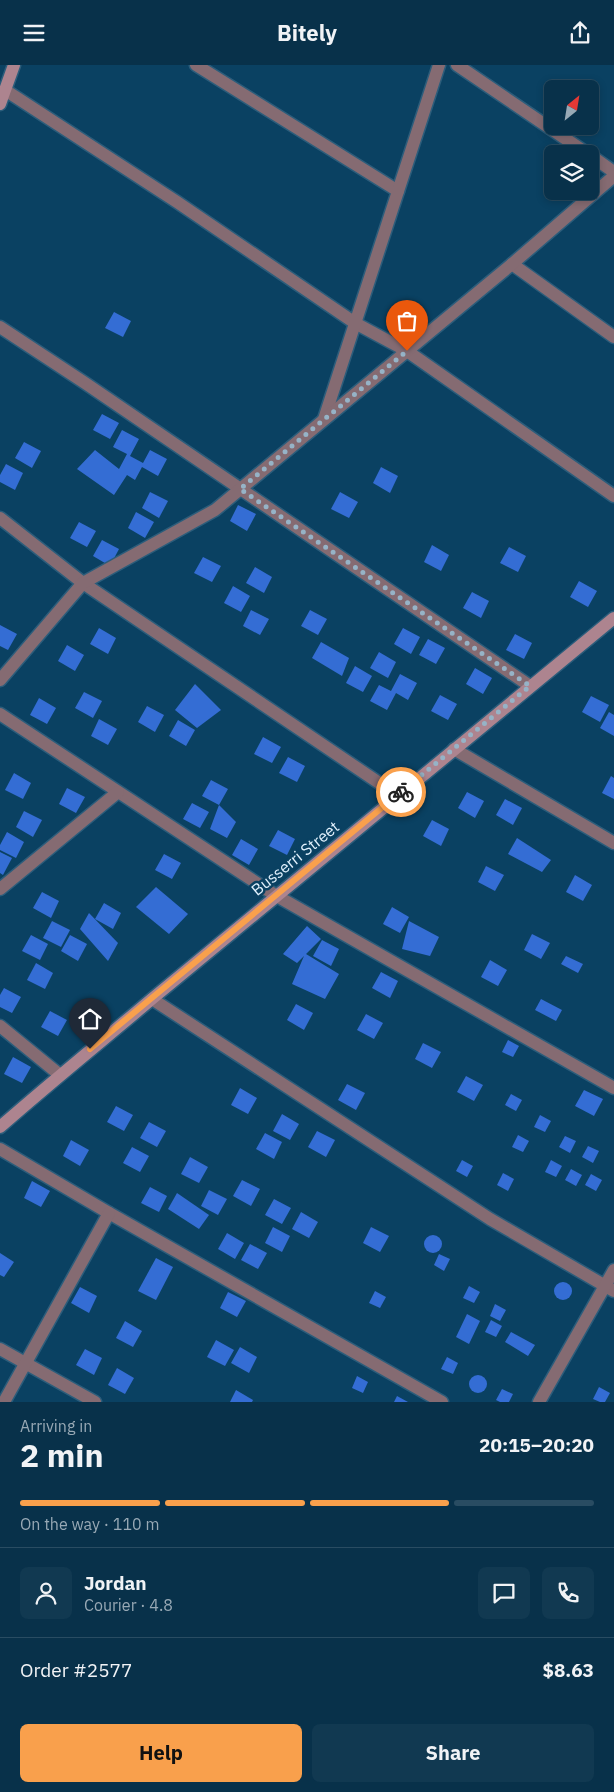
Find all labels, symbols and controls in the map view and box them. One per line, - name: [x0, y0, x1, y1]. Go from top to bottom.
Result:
- text: Bitely: [277, 18, 337, 47]
- icon: menu: [20, 19, 48, 47]
- icon: share: [566, 19, 594, 47]
- north arrow: [544, 80, 599, 135]
- map controls: [544, 80, 599, 200]
- button: layers: [544, 145, 599, 200]
- pin: [386, 300, 428, 351]
- icon: bag: [393, 307, 421, 335]
- courier: [376, 767, 426, 817]
- icon: bike: [387, 778, 415, 806]
- street label: Busserri Street: [247, 816, 343, 900]
- pin: [69, 998, 111, 1049]
- icon: home: [76, 1005, 104, 1033]
- text: Arriving in: [20, 1416, 92, 1436]
- text: 20:15–20:20: [479, 1433, 594, 1457]
- text: 2 min: [20, 1434, 104, 1476]
- text: On the way · 110 m: [20, 1514, 159, 1534]
- button: person: [20, 1567, 72, 1619]
- button: chat: [478, 1567, 530, 1619]
- button: phone: [542, 1567, 594, 1619]
- text: Jordan: [84, 1571, 147, 1595]
- text: Courier · 4.8: [84, 1595, 173, 1615]
- text: Order #2577: [20, 1658, 132, 1682]
- text: $8.63: [542, 1658, 594, 1682]
- button: Help: [20, 1724, 302, 1782]
- button: Share: [312, 1724, 594, 1782]

